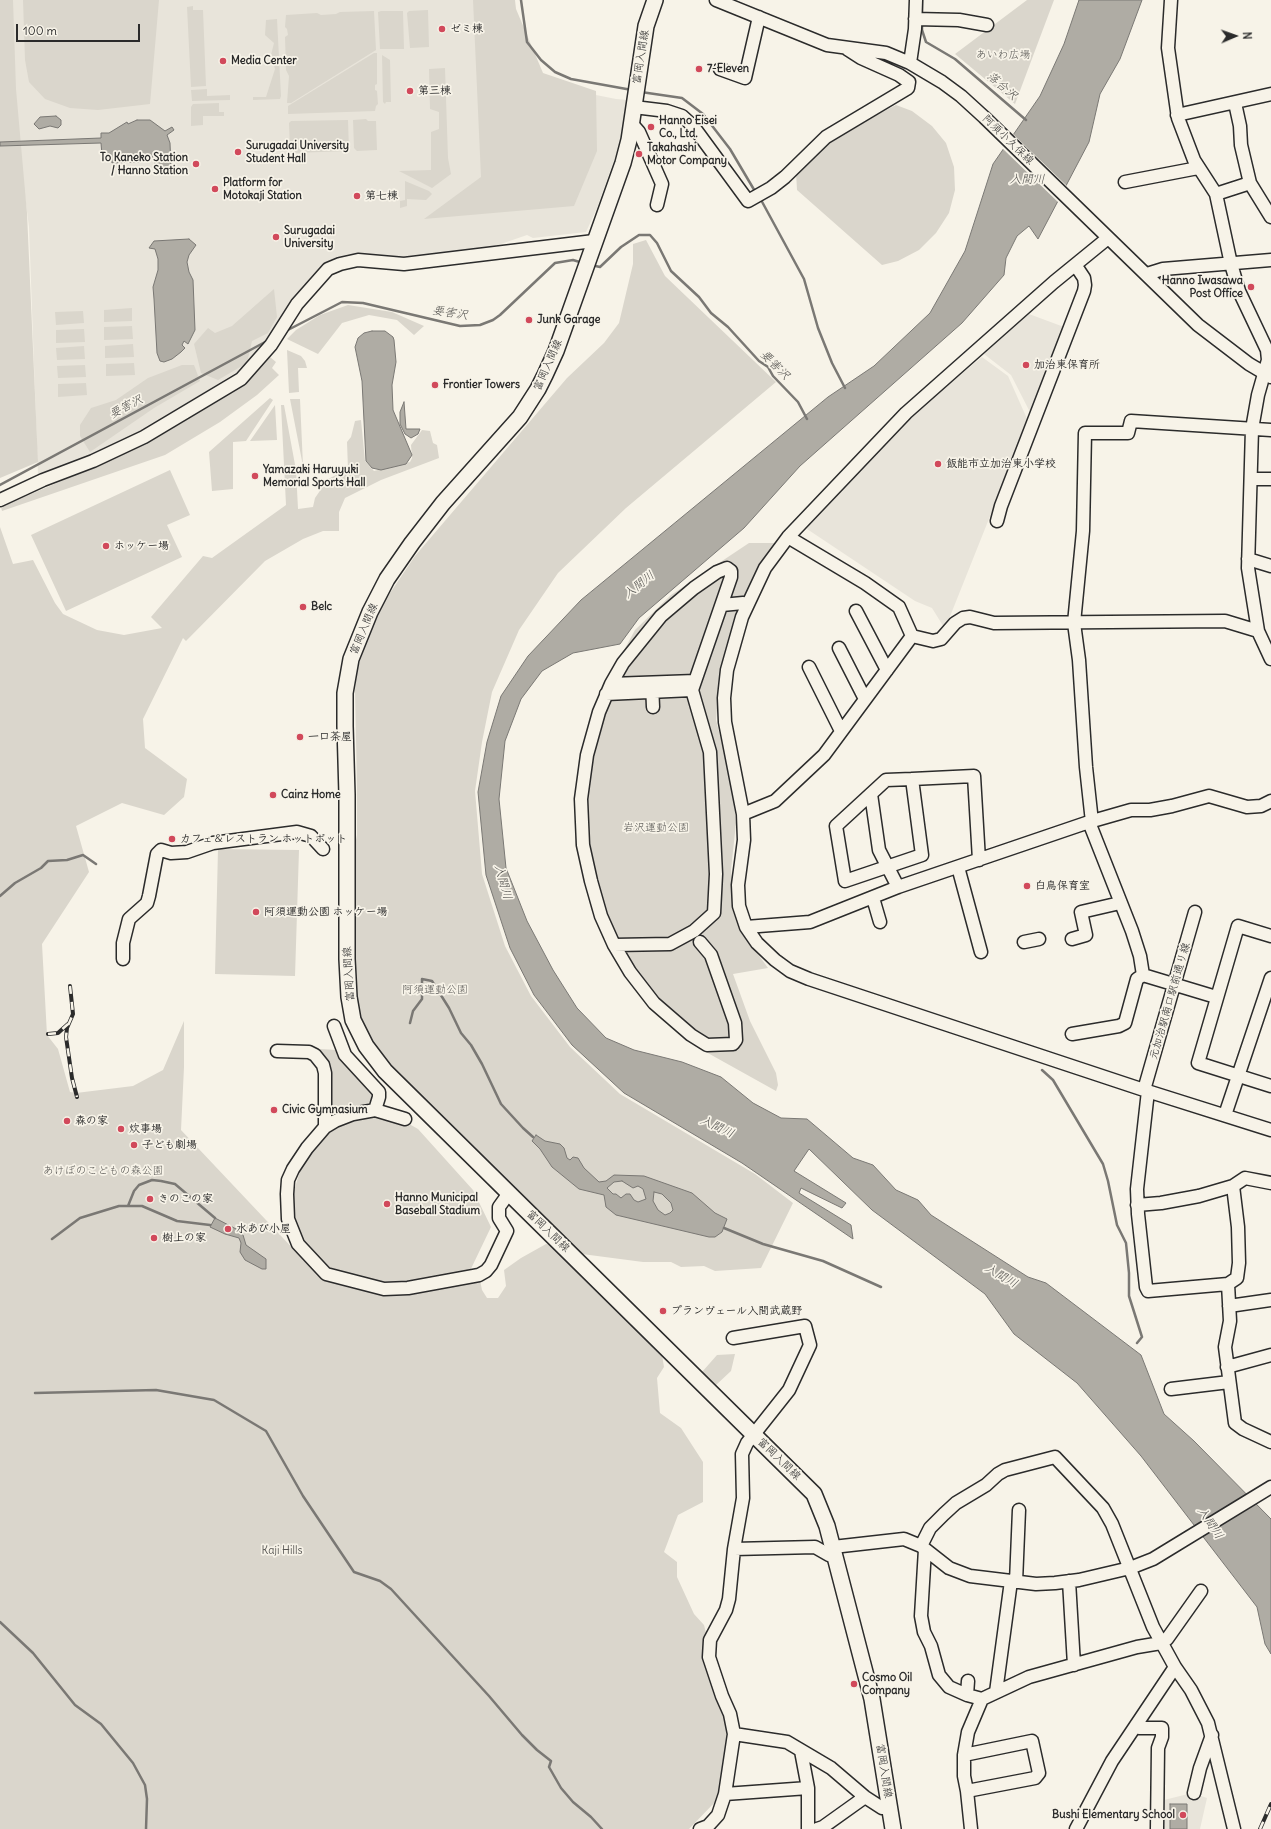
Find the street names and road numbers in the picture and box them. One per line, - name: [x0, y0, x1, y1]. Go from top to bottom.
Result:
- street label: 富岡入間線: [630, 29, 652, 85]
- street label: 阿須小久保線: [980, 112, 1036, 168]
- street label: 富岡入間線: [531, 337, 565, 393]
- street label: 富岡入間線: [347, 601, 381, 657]
- street label: 元加治駅南口駅前通り線: [1147, 941, 1193, 1061]
- street label: 富岡入間線: [340, 946, 358, 1002]
- street label: 富岡入間線: [524, 1207, 572, 1255]
- street label: 富岡入間線: [755, 1435, 803, 1483]
- street label: 富岡入間線: [873, 1743, 895, 1799]

